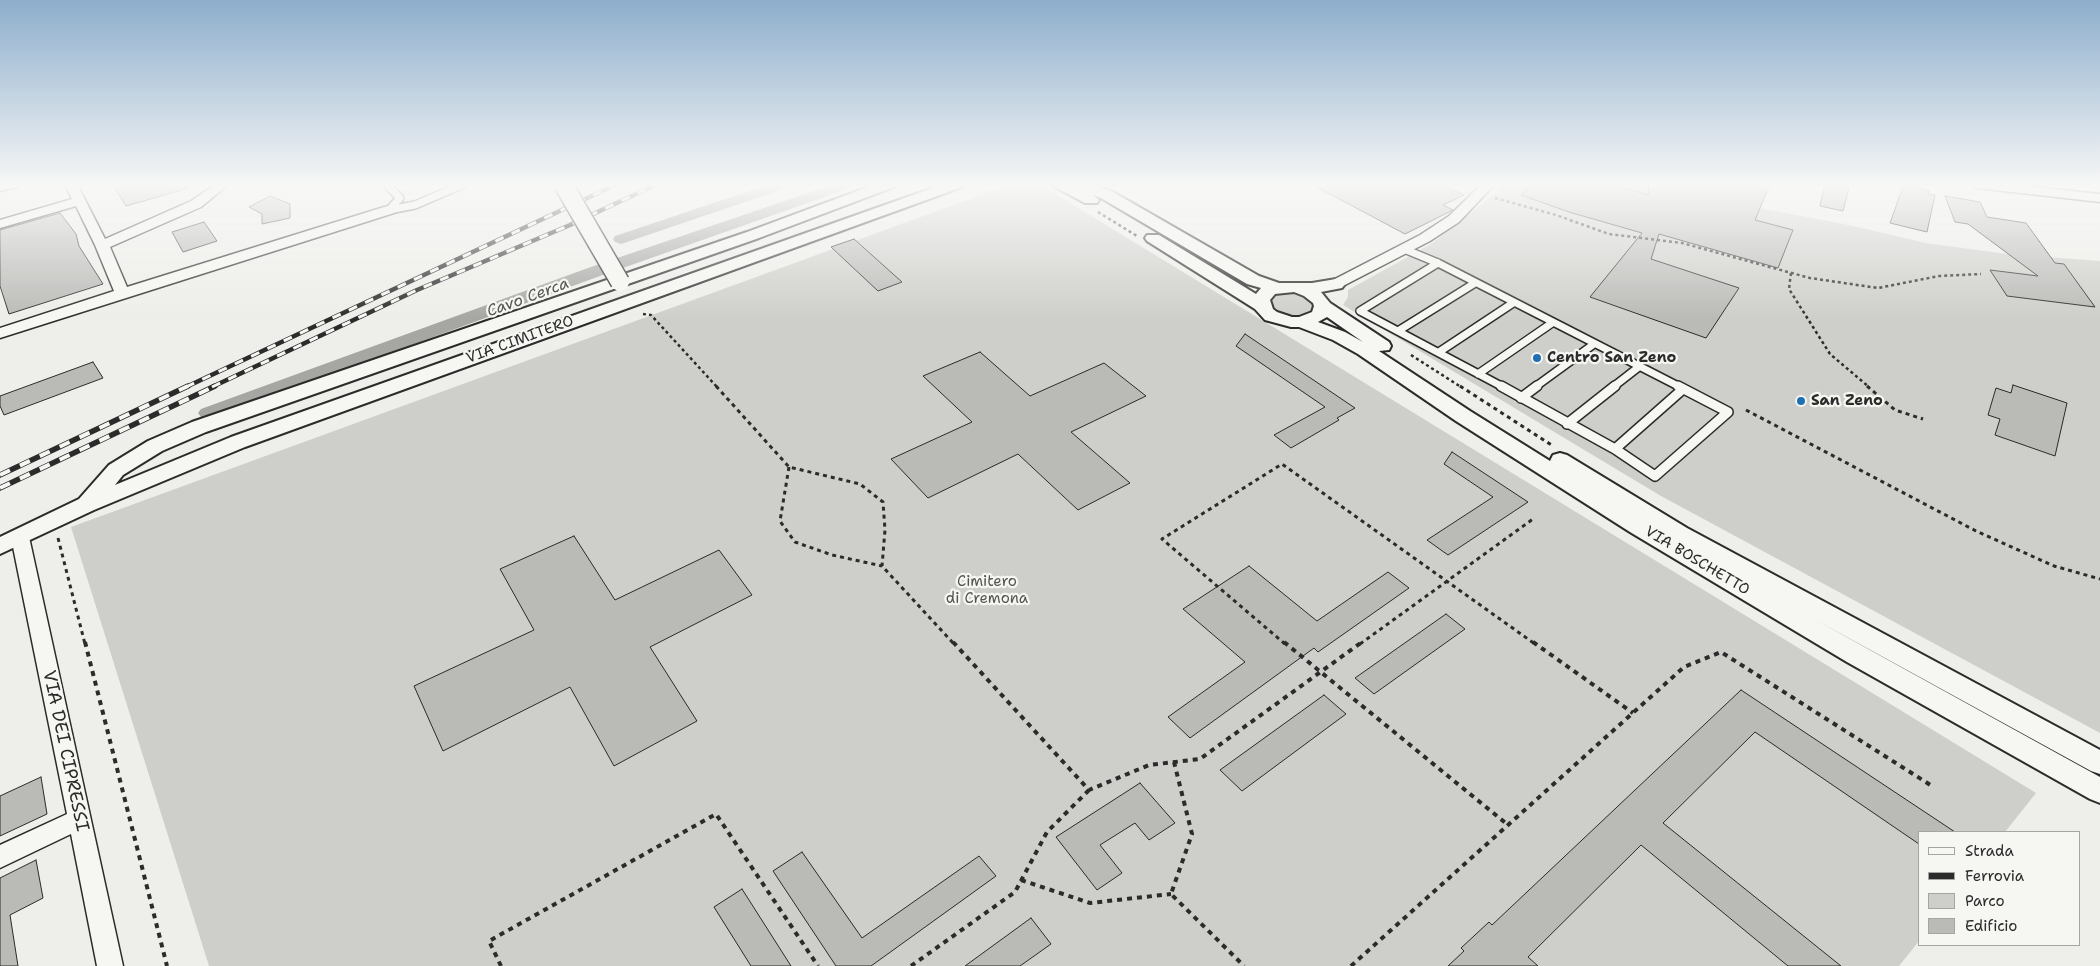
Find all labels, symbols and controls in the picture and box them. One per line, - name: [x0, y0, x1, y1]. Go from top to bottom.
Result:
- water label: Cavo Cerca: [484, 274, 572, 322]
- street label: VIA CIMITERO: [464, 312, 576, 368]
- place label: Centro San Zeno: [1547, 349, 1676, 367]
- marker: Centro San Zeno: [1531, 352, 1543, 364]
- place label: San Zeno: [1811, 392, 1883, 410]
- marker: San Zeno: [1795, 395, 1807, 407]
- street label: VIA BOSCHETTO: [1641, 523, 1753, 599]
- park label: Cimitero di Cremona: [946, 573, 1028, 608]
- street label: VIA DEI CIPRESSI: [37, 669, 93, 833]
- legend: [1918, 831, 2080, 946]
- text: Strada: [1965, 841, 2014, 861]
- text: Ferrovia: [1965, 866, 2024, 886]
- text: Parco: [1965, 891, 2005, 911]
- text: Edificio: [1965, 916, 2017, 936]

